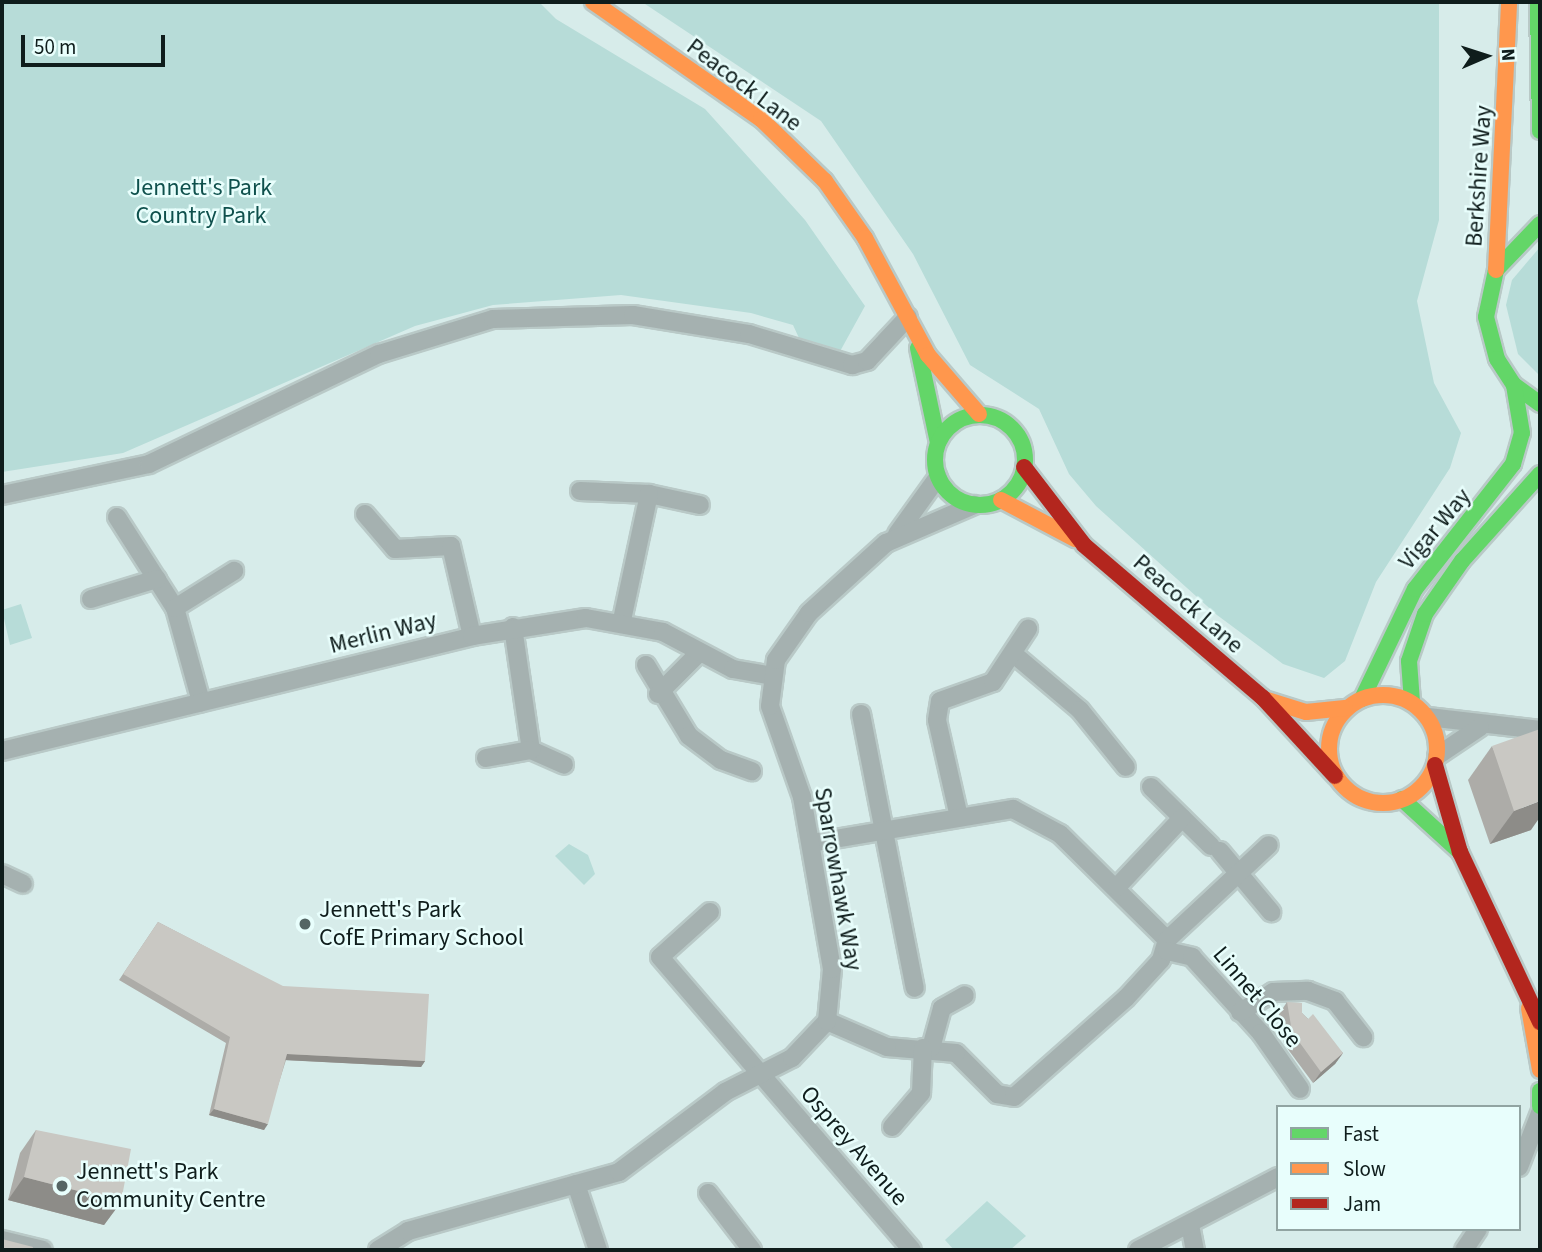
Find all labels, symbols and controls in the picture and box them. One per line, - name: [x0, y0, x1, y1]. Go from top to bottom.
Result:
- scale bar: [24, 21, 168, 65]
- north arrow: [1451, 21, 1521, 91]
- text: 50 m: [34, 32, 76, 62]
- street label: Peacock Lane: [681, 32, 807, 138]
- text: N: [1494, 48, 1521, 62]
- street label: Berkshire Way: [1460, 104, 1498, 248]
- park label: Jennett's Park Country Park: [130, 174, 272, 230]
- street label: Vigar Way: [1393, 483, 1477, 575]
- street label: Peacock Lane: [1127, 548, 1249, 660]
- street label: Merlin Way: [326, 606, 440, 660]
- street label: Sparrowhawk Way: [808, 785, 868, 973]
- place label: Jennett's Park CofE Primary School: [319, 896, 524, 952]
- marker: Jennett's Park CofE Primary School: [297, 916, 313, 932]
- street label: Linnet Close: [1206, 941, 1308, 1053]
- street label: Osprey Avenue: [794, 1080, 914, 1212]
- legend: [1276, 1105, 1521, 1231]
- text: Fast: [1343, 1119, 1379, 1149]
- text: Slow: [1343, 1154, 1386, 1184]
- place label: Jennett's Park Community Centre: [76, 1158, 266, 1214]
- marker: Jennett's Park Community Centre: [54, 1178, 70, 1194]
- text: Jam: [1343, 1189, 1381, 1219]

